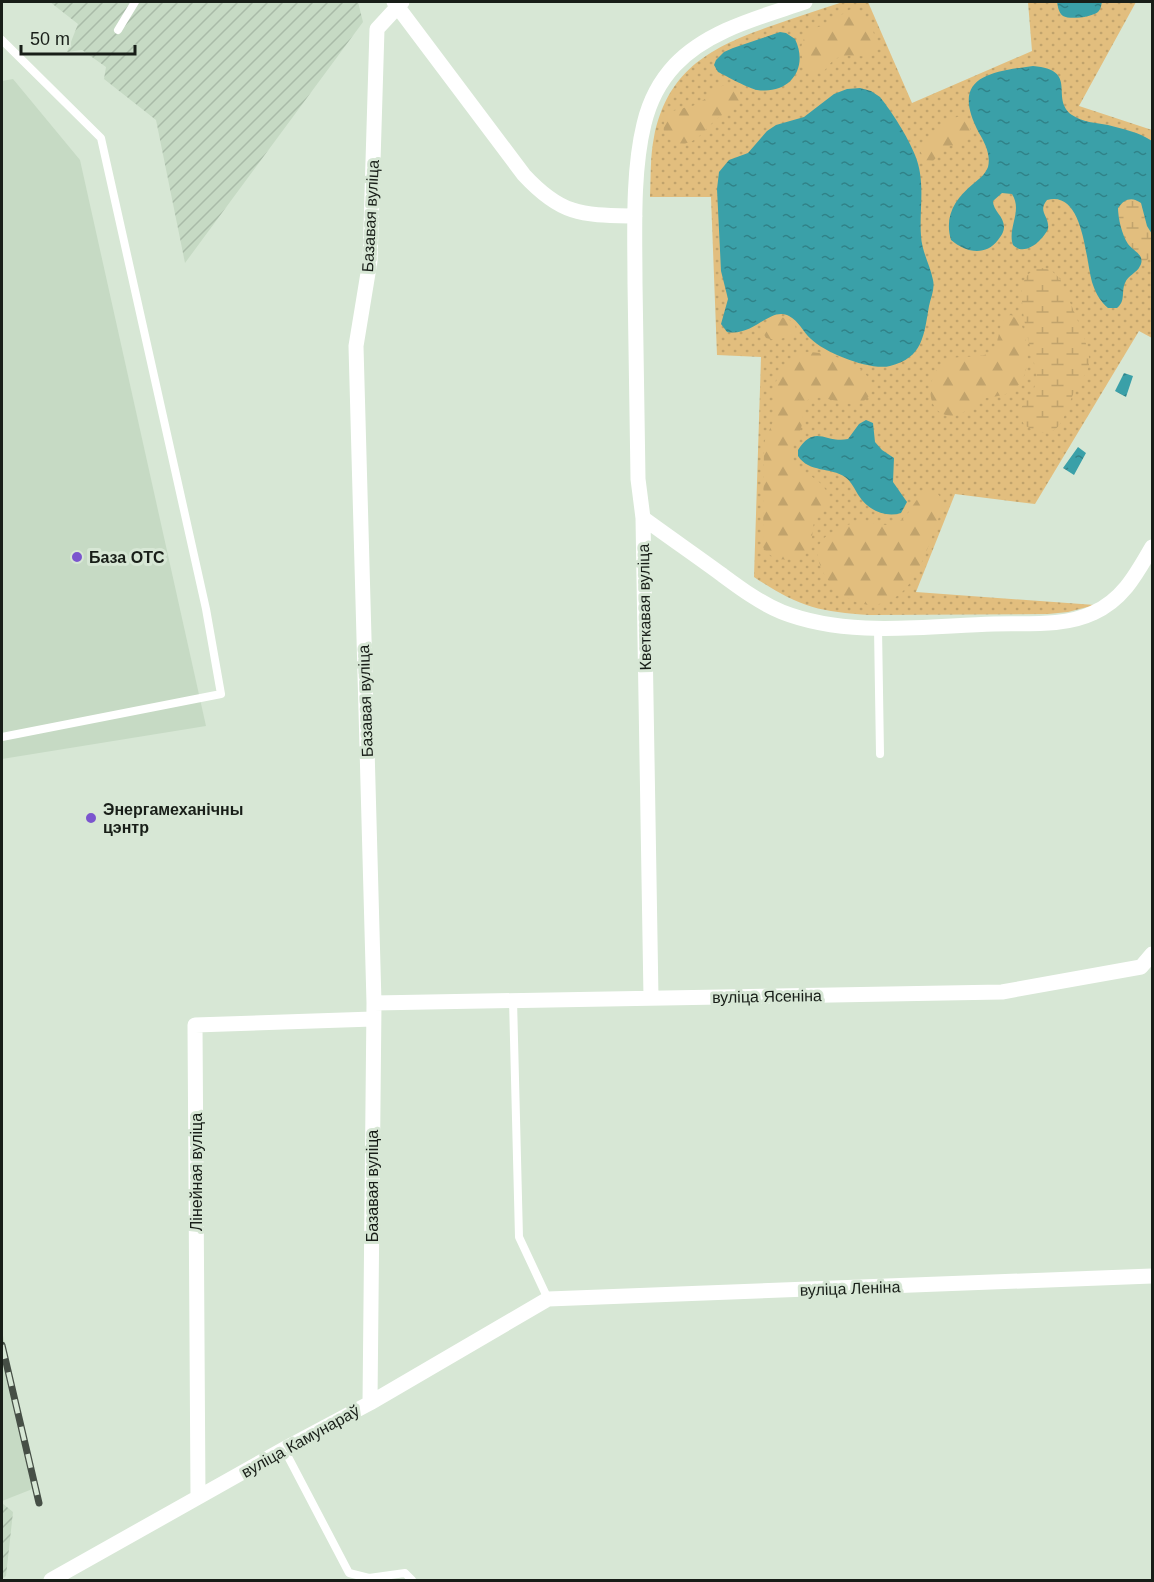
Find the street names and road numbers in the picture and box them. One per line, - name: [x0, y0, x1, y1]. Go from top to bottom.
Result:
- street label: Базавая вуліца: [359, 159, 382, 273]
- street label: Кветкавая вуліца: [635, 543, 654, 670]
- street label: Базавая вуліца: [355, 644, 376, 758]
- street label: вуліца Ясеніна: [712, 987, 822, 1006]
- street label: Лінейная вуліца: [188, 1113, 205, 1231]
- street label: Базавая вуліца: [364, 1130, 381, 1242]
- street label: вуліца Леніна: [799, 1278, 901, 1299]
- street label: вуліца Камунараў: [238, 1402, 362, 1481]

